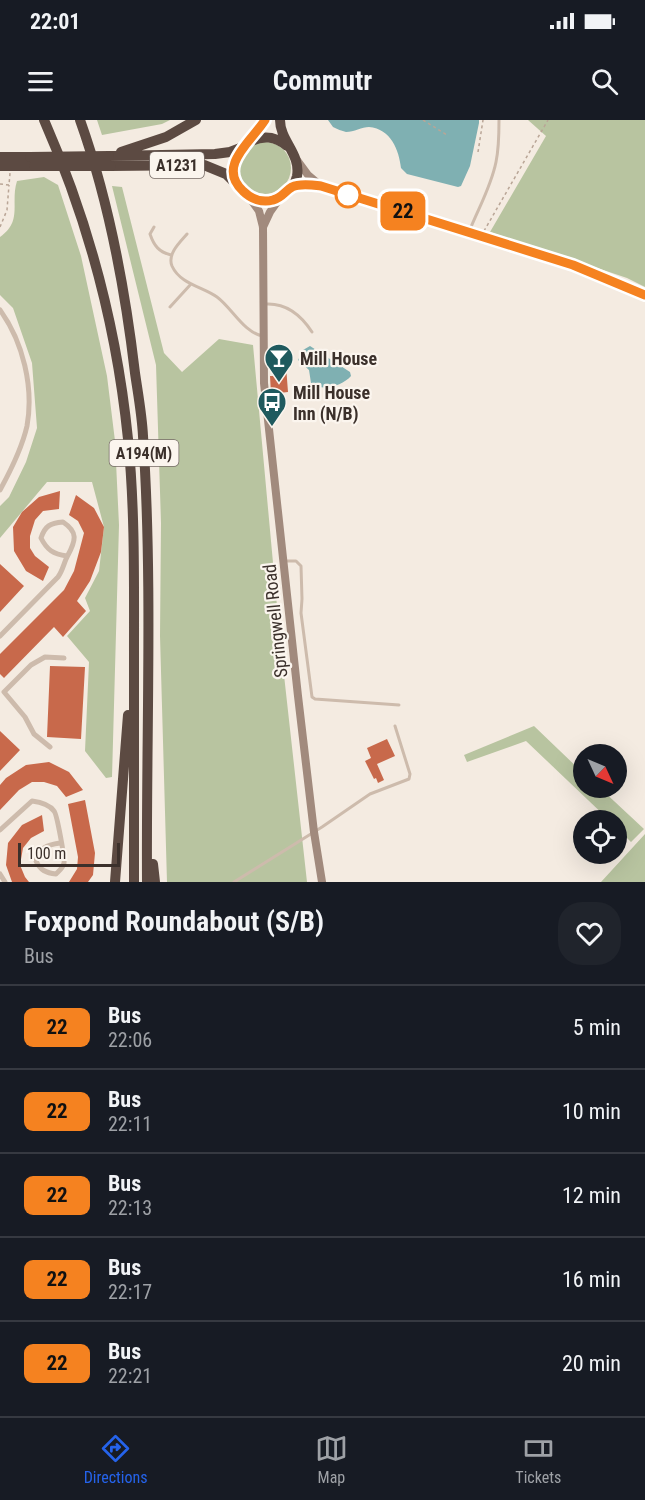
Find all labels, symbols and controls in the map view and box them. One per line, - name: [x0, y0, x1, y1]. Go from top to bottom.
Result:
- text: 22:01: [30, 9, 81, 34]
- icon: menu: [24, 65, 57, 98]
- text: Commutr: [273, 65, 372, 97]
- icon: search: [588, 65, 621, 98]
- road number: A1231: [150, 152, 204, 178]
- unlabelled marker: [335, 182, 361, 208]
- line badge: 22: [376, 192, 430, 230]
- text: 22: [392, 199, 414, 223]
- bar icon: Mill House: [263, 342, 295, 384]
- place label: Mill House: [300, 348, 377, 369]
- place label: Mill House Inn (N/B): [293, 382, 370, 425]
- bus stop icon: Mill House Inn (N/B): [256, 386, 288, 428]
- road number: A194(M): [110, 440, 178, 466]
- street label: Springwell Road: [259, 563, 291, 679]
- north arrow: [573, 744, 627, 798]
- map controls: [573, 744, 627, 864]
- button: locate: [573, 810, 627, 864]
- scale bar: [18, 840, 120, 868]
- text: 100 m: [27, 844, 66, 863]
- button: heart: [558, 902, 621, 965]
- text: Foxpond Roundabout (S/B): [24, 905, 324, 938]
- text: Bus: [24, 944, 54, 968]
- text: Bus: [108, 1003, 141, 1028]
- text: 22: [46, 1015, 68, 1039]
- text: 5 min: [573, 1015, 621, 1040]
- text: 22:06: [108, 1028, 152, 1052]
- text: Bus: [108, 1087, 141, 1112]
- text: 22: [46, 1099, 68, 1123]
- text: 10 min: [562, 1099, 621, 1124]
- text: 22:11: [108, 1112, 152, 1136]
- text: Bus: [108, 1171, 141, 1196]
- text: 22: [46, 1183, 68, 1207]
- text: 12 min: [562, 1183, 621, 1208]
- text: 22:13: [108, 1196, 152, 1220]
- text: Bus: [108, 1255, 141, 1280]
- text: 22: [46, 1267, 68, 1291]
- text: 16 min: [562, 1267, 621, 1292]
- text: 22:17: [108, 1280, 152, 1304]
- text: Bus: [108, 1339, 141, 1364]
- text: 22: [46, 1351, 68, 1375]
- text: 20 min: [562, 1351, 621, 1376]
- text: 22:21: [108, 1364, 152, 1388]
- tab: Directions: [84, 1432, 148, 1487]
- tab: Map: [315, 1432, 348, 1487]
- tab: Tickets: [515, 1432, 561, 1487]

